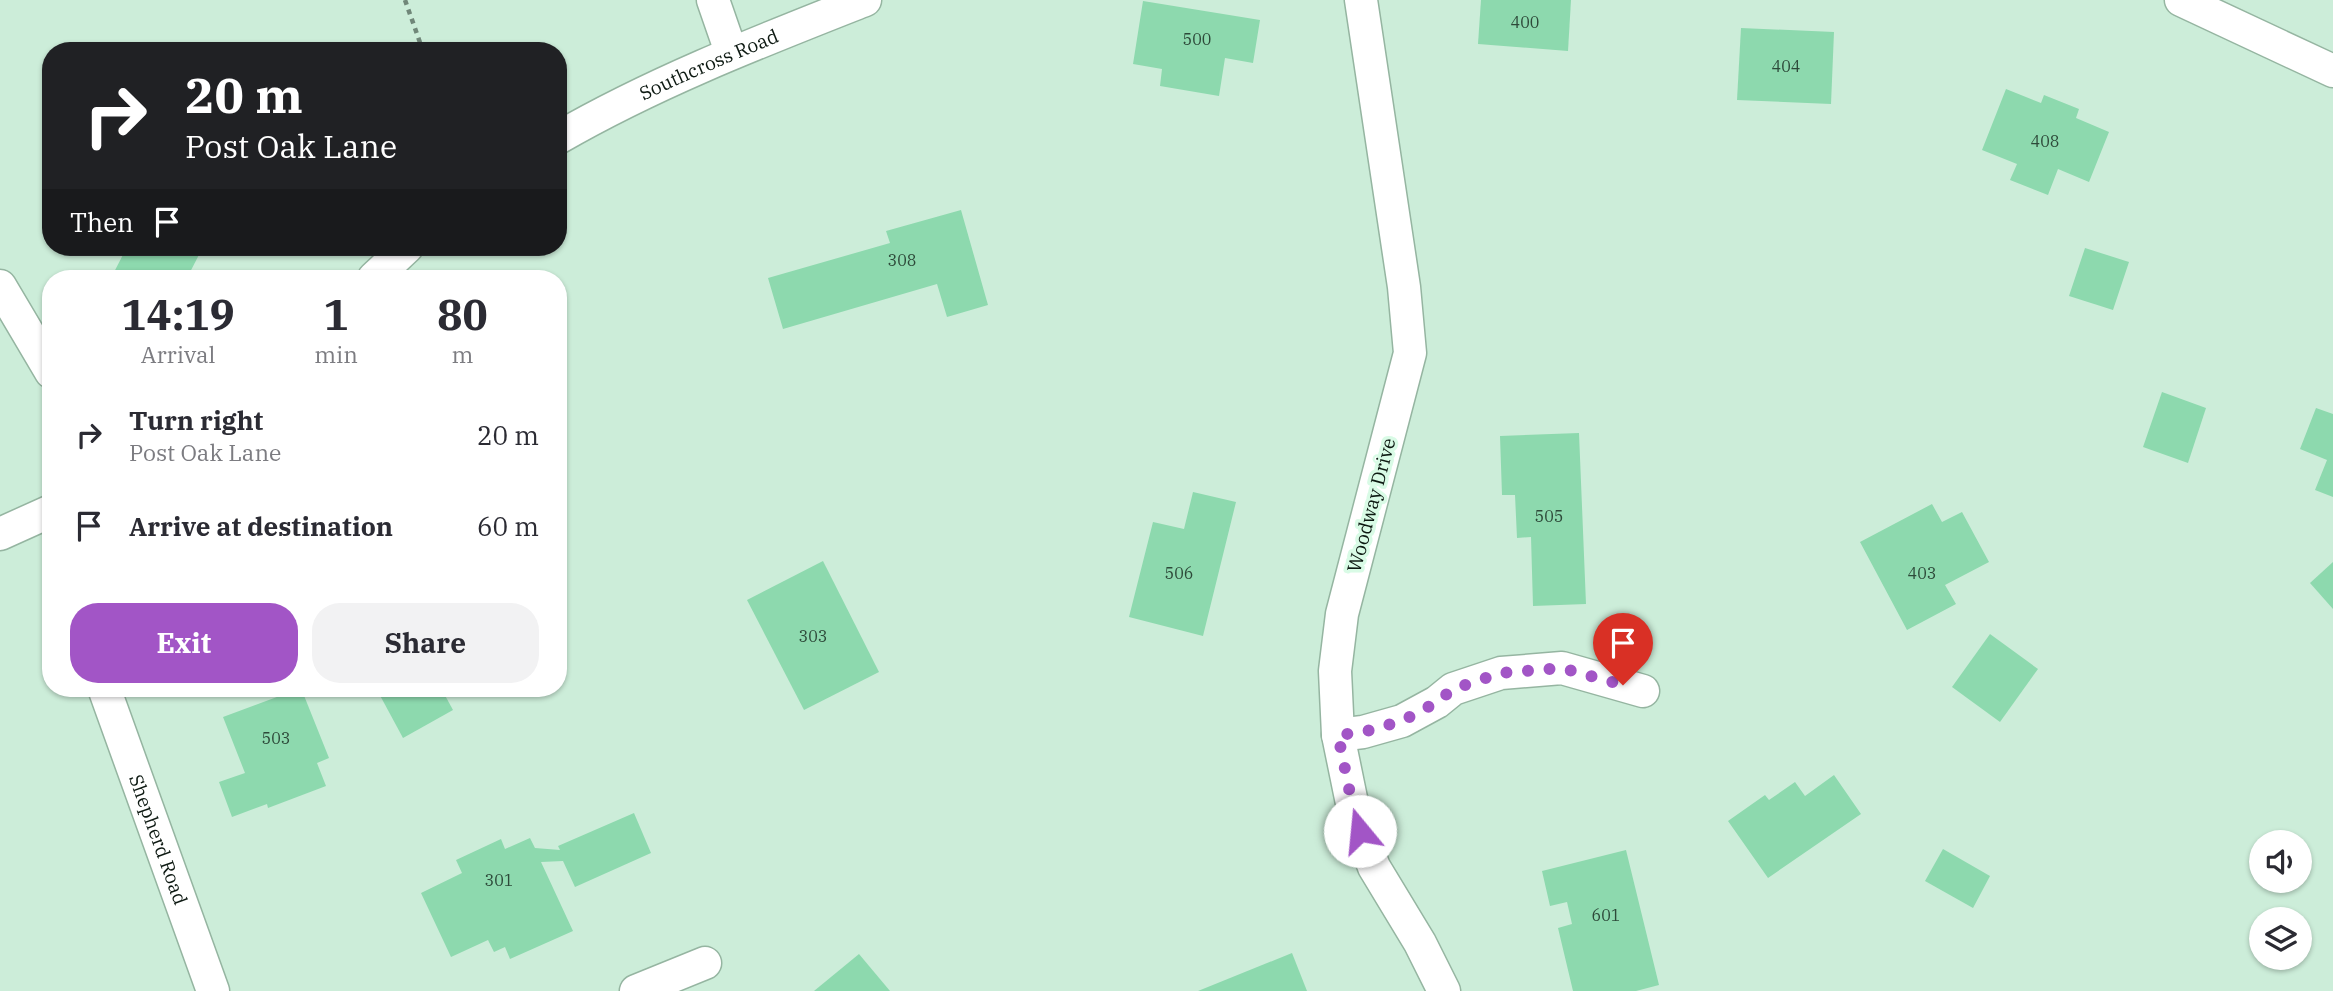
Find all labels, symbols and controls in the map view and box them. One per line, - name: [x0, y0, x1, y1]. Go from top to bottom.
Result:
- house number: 400: [1511, 12, 1539, 32]
- street label: Southcross Road: [635, 24, 782, 105]
- house number: 500: [1183, 29, 1211, 49]
- house number: 404: [1772, 56, 1800, 76]
- text: 20 m: [185, 63, 303, 126]
- icon: right: [70, 70, 161, 161]
- text: Post Oak Lane: [185, 125, 397, 167]
- house number: 408: [2031, 131, 2059, 151]
- icon: arrive: [148, 203, 186, 241]
- text: Then: [70, 205, 134, 239]
- house number: 308: [888, 250, 916, 270]
- text: 14:19: [121, 287, 235, 342]
- text: 1: [323, 287, 349, 342]
- text: 80: [437, 287, 488, 342]
- text: Arrival: [141, 339, 215, 369]
- text: min: [314, 339, 358, 369]
- text: m: [452, 339, 473, 369]
- text: Turn right: [129, 403, 263, 437]
- icon: right: [70, 416, 108, 454]
- text: 20 m: [477, 418, 539, 452]
- street label: Woodway Drive: [1342, 435, 1400, 575]
- text: Post Oak Lane: [129, 437, 281, 467]
- house number: 505: [1535, 506, 1563, 526]
- icon: arrive: [70, 507, 108, 545]
- text: Arrive at destination: [129, 509, 393, 543]
- text: 60 m: [477, 509, 539, 543]
- house number: 506: [1165, 563, 1193, 583]
- house number: 403: [1908, 563, 1936, 583]
- button: Exit: [70, 603, 298, 683]
- button: Share: [312, 603, 539, 683]
- pin: [1593, 613, 1653, 685]
- icon: arrive: [1604, 624, 1642, 662]
- house number: 303: [799, 626, 827, 646]
- house number: 503: [262, 728, 290, 748]
- street label: Shepherd Road: [124, 771, 193, 908]
- position arrow: [1323, 794, 1397, 868]
- map controls: [2249, 830, 2312, 970]
- button: sound: [2249, 830, 2312, 893]
- house number: 301: [485, 870, 513, 890]
- house number: 601: [1592, 905, 1620, 925]
- button: layers: [2249, 907, 2312, 970]

